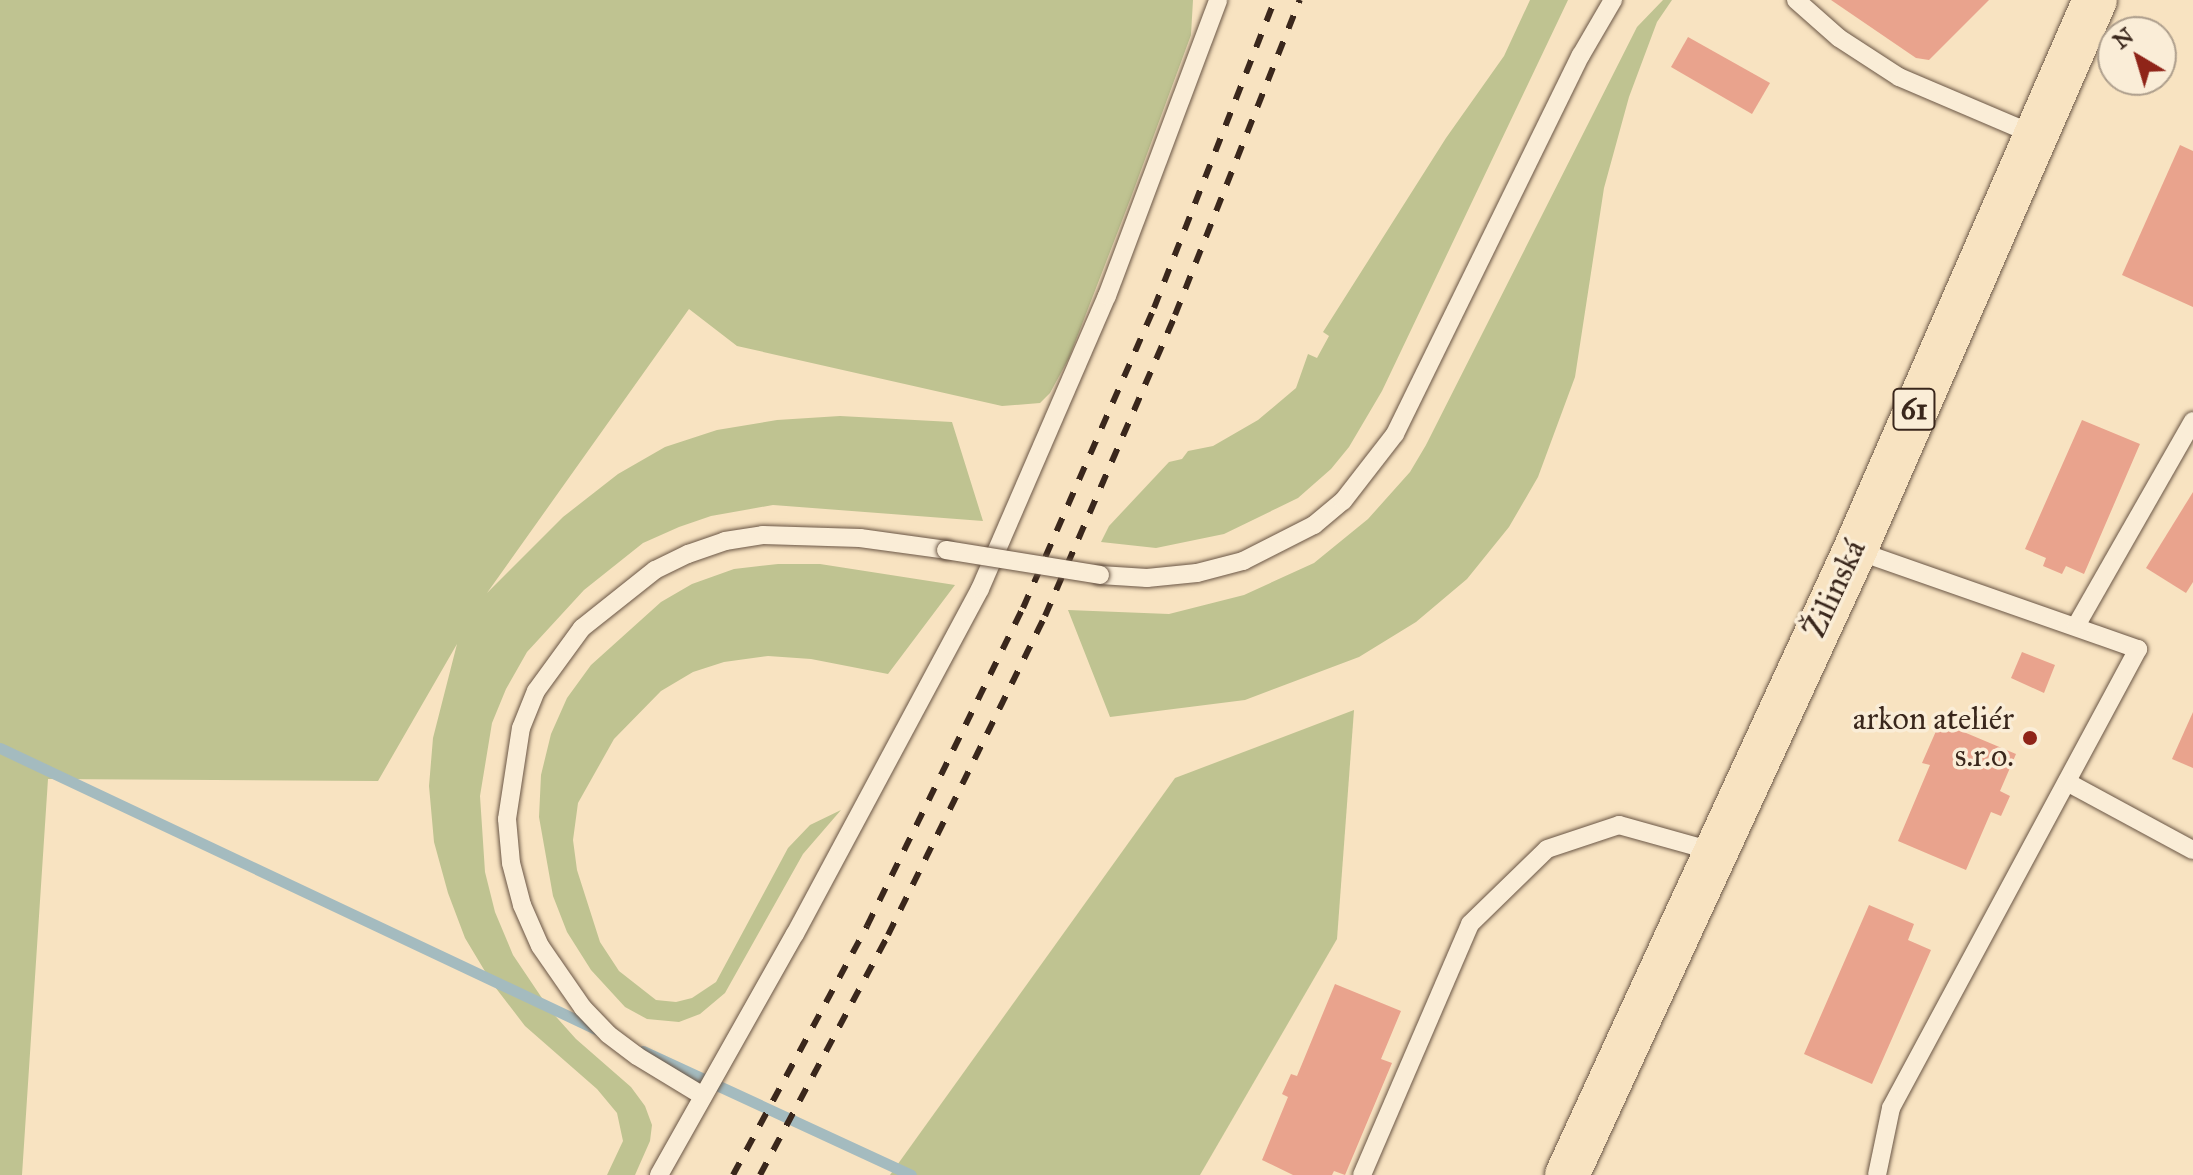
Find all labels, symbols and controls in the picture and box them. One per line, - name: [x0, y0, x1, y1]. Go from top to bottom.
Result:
- north arrow: [2097, 16, 2177, 96]
- text: N: [2107, 22, 2139, 55]
- road number: 61: [1892, 383, 1936, 435]
- street label: Žilinská: [1796, 534, 1874, 644]
- place label: arkon ateliér s.r.o.: [1853, 701, 2014, 776]
- marker: arkon ateliér s.r.o.: [2021, 729, 2039, 747]

